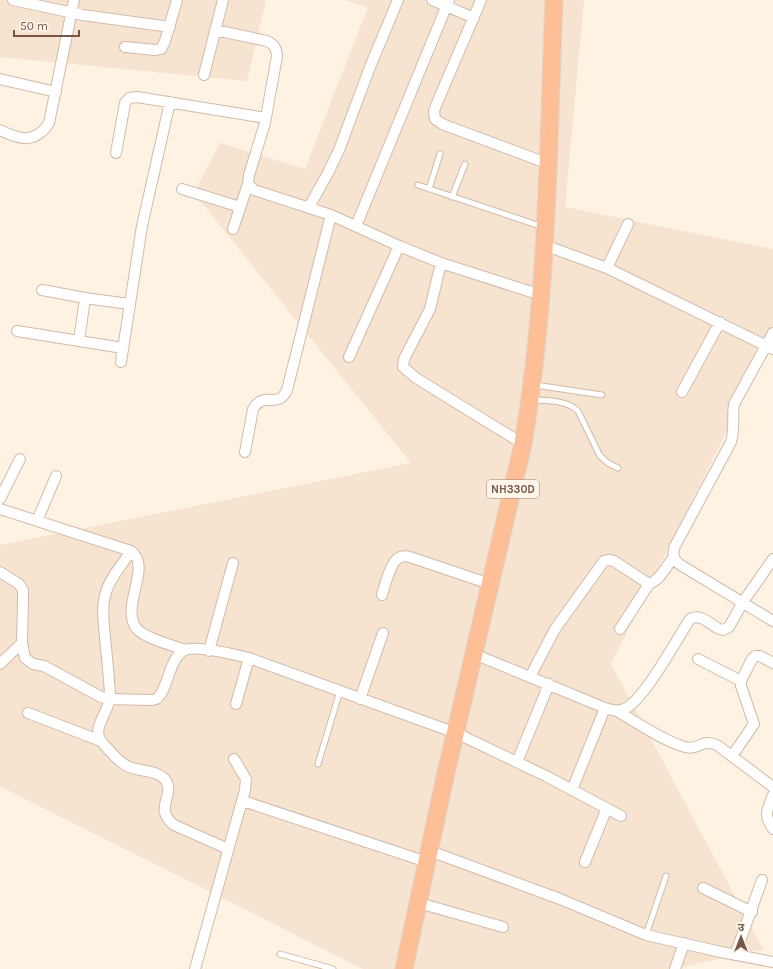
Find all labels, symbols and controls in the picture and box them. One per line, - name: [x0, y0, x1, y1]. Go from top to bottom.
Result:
- scale bar: [14, 12, 79, 38]
- text: 50 m: [20, 19, 48, 33]
- road number: NH330D: [487, 480, 539, 498]
- north arrow: [721, 917, 761, 957]
- text: उ: [738, 921, 745, 934]

